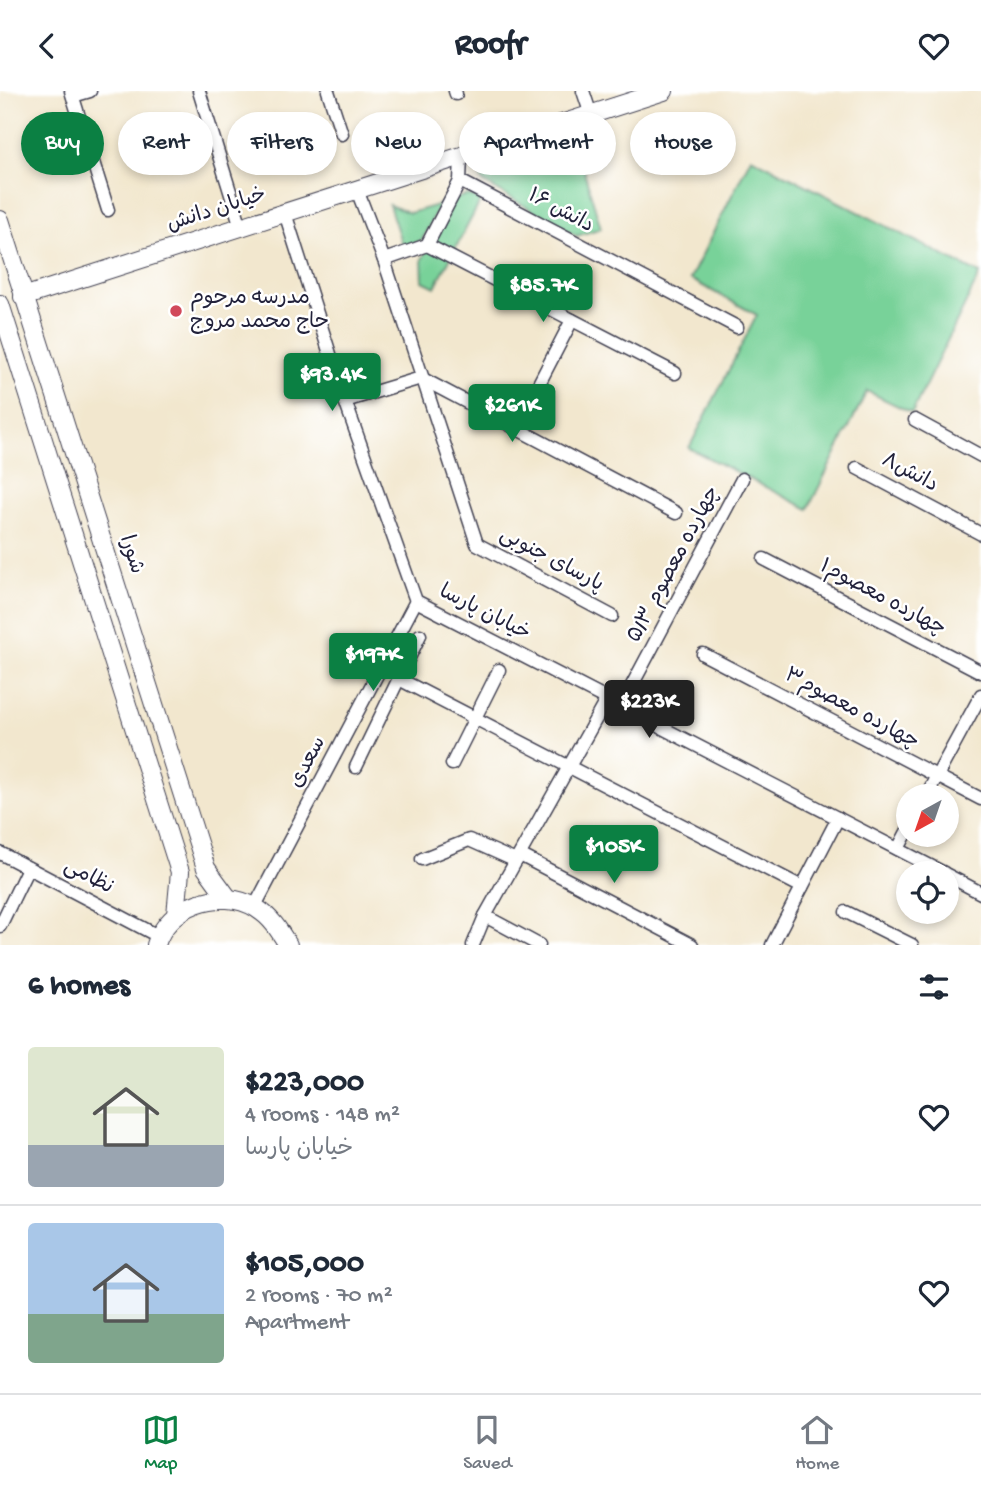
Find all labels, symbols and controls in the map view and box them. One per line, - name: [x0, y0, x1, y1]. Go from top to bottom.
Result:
- icon: back: [28, 27, 66, 65]
- text: Roofr: [455, 27, 526, 65]
- icon: heart: [915, 27, 953, 65]
- chip: Buy: [21, 112, 104, 175]
- chip: Rent: [118, 112, 213, 175]
- chip: Filters: [227, 112, 337, 175]
- chip: New: [351, 112, 445, 175]
- chip: Apartment: [459, 112, 616, 175]
- chip: House: [630, 112, 736, 175]
- street label: خیابان دانش: [164, 183, 270, 239]
- street label: دانش ۱۶: [523, 184, 597, 240]
- pin: $85.7K: [486, 265, 600, 324]
- text: $85.7K: [510, 273, 576, 300]
- place label: مدرسه مرحوم حاج محمد مروج: [190, 287, 329, 336]
- marker: مدرسه مرحوم حاج محمد مروج: [168, 303, 184, 319]
- pin: $93.4K: [275, 353, 389, 413]
- text: $93.4K: [300, 362, 364, 389]
- pin: $261K: [463, 385, 561, 444]
- text: $261K: [484, 393, 540, 420]
- street label: دانش۸: [877, 449, 941, 499]
- street label: چهارده معصوم ۵/۳: [623, 482, 727, 648]
- street label: پارسای جنوبی: [495, 523, 607, 599]
- street label: شورا: [112, 533, 148, 577]
- street label: چهارده معصوم۱: [815, 555, 949, 643]
- street label: خیابان پارسا: [434, 580, 534, 648]
- pin: $197K: [324, 633, 422, 693]
- text: $197K: [345, 642, 401, 669]
- street label: چهارده معصوم۳: [779, 664, 923, 756]
- pin: $223K: [600, 681, 698, 740]
- text: $223K: [620, 689, 678, 716]
- street label: سعدی: [285, 733, 333, 793]
- north arrow: [896, 784, 959, 847]
- map controls: [896, 784, 959, 924]
- pin: $105K: [565, 825, 663, 885]
- text: $105K: [585, 834, 643, 861]
- street label: نظامی: [59, 855, 117, 901]
- button: locate: [896, 861, 959, 924]
- icon: filters: [915, 968, 953, 1006]
- text: 6 homes: [28, 970, 130, 1005]
- text: $223,000: [245, 1067, 364, 1102]
- icon: home: [84, 1075, 168, 1159]
- icon: heart: [915, 1098, 953, 1136]
- text: 4 rooms · 148 m²: [245, 1102, 400, 1129]
- text: خیابان پارسا: [245, 1136, 353, 1163]
- text: $105,000: [245, 1248, 364, 1283]
- icon: home: [84, 1251, 168, 1335]
- icon: heart: [915, 1274, 953, 1312]
- text: 2 rooms · 70 m²: [245, 1283, 393, 1310]
- text: Apartment: [245, 1310, 349, 1337]
- tab: Map: [142, 1411, 180, 1476]
- tab: Saved: [463, 1411, 512, 1476]
- tab: Home: [795, 1411, 839, 1476]

